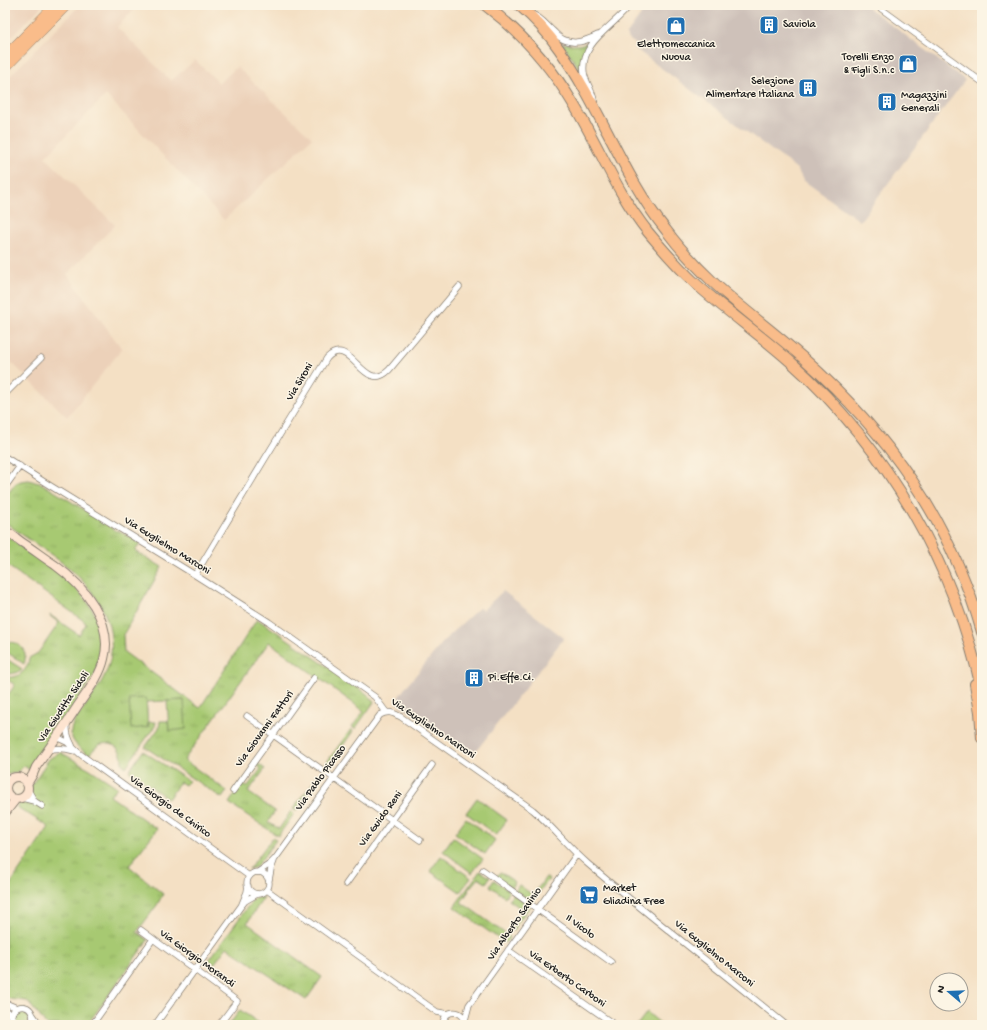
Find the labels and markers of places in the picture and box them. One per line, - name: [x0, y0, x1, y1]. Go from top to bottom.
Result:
- building icon: Saviola: [758, 14, 780, 36]
- shop icon: Elettromeccanica Nuova: [665, 15, 687, 37]
- place label: Saviola: [783, 19, 817, 31]
- place label: Elettromeccanica Nuova: [637, 39, 716, 64]
- place label: Torelli Enzo & Figli S.n.c: [841, 52, 895, 77]
- shop icon: Torelli Enzo & Figli S.n.c: [897, 53, 919, 75]
- place label: Selezione Alimentare Italiana: [706, 76, 795, 101]
- building icon: Selezione Alimentare Italiana: [797, 77, 819, 99]
- place label: Magazzini Generali: [901, 90, 947, 115]
- building icon: Magazzini Generali: [876, 91, 898, 113]
- building icon: Pi.Effe.Ci.: [463, 667, 485, 689]
- place label: Pi.Effe.Ci.: [487, 671, 534, 684]
- place label: Market Gliadina Free: [603, 883, 665, 908]
- supermarket icon: Market Gliadina Free: [578, 884, 600, 906]

